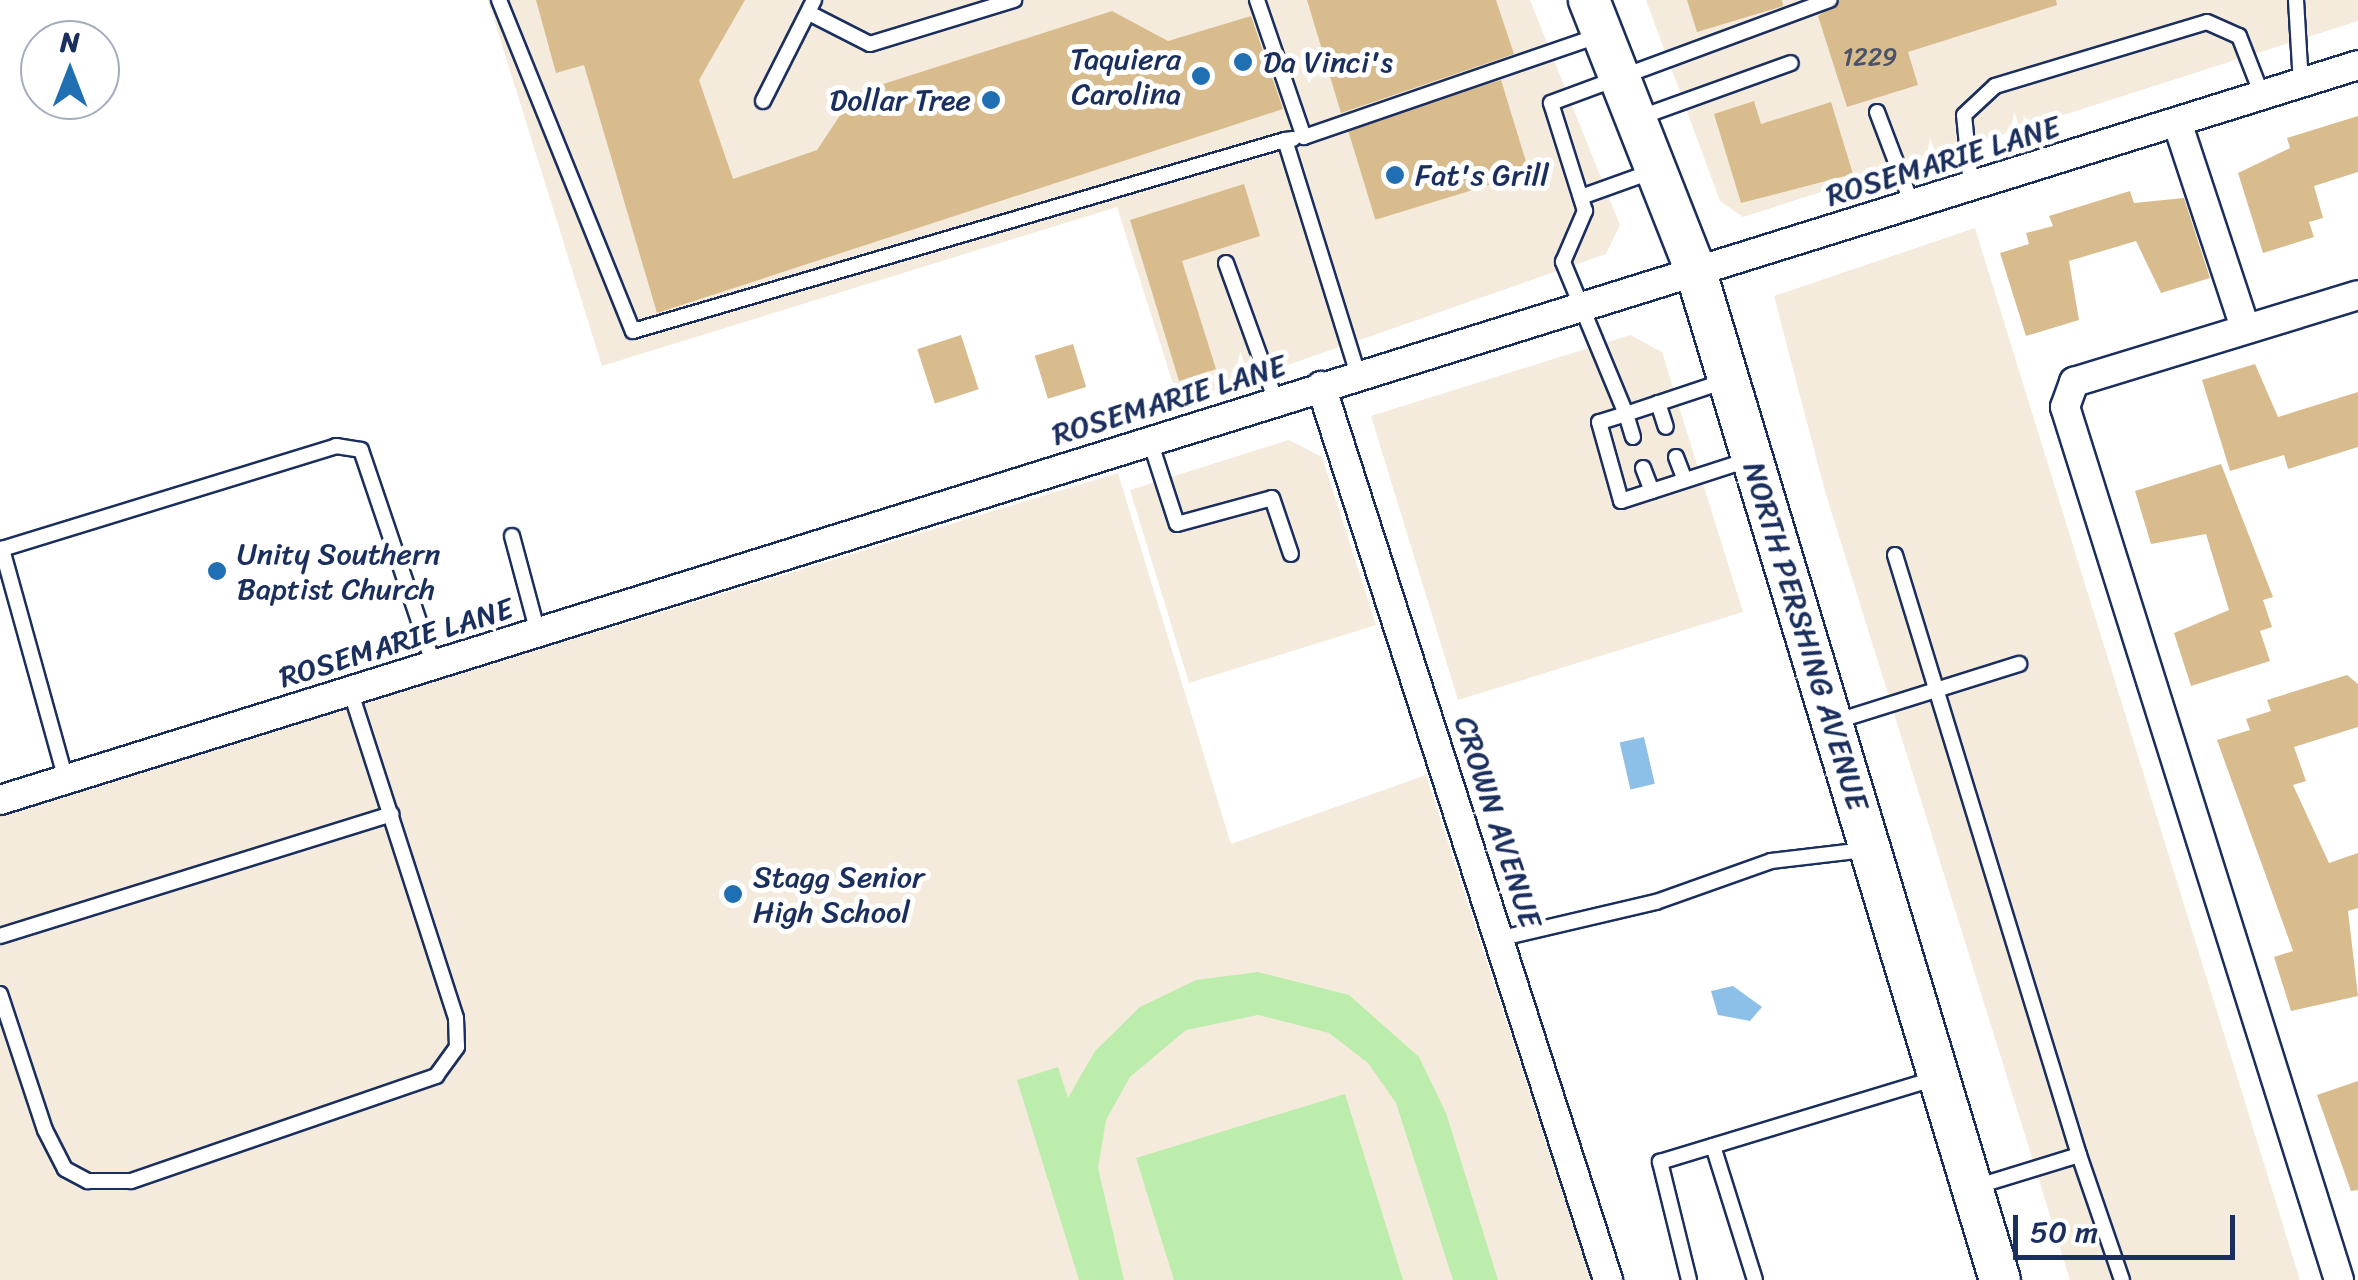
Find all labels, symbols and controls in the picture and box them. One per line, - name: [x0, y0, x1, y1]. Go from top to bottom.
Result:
- text: N: [60, 17, 80, 66]
- north arrow: [20, 20, 120, 120]
- place label: Taquiera Carolina: [1070, 41, 1181, 112]
- house number: 1229: [1843, 42, 1897, 72]
- place label: Da Vinci's: [1263, 44, 1393, 80]
- marker: Da Vinci's: [1232, 51, 1254, 73]
- marker: Taquiera Carolina: [1190, 65, 1212, 87]
- place label: Dollar Tree: [828, 82, 971, 118]
- marker: Dollar Tree: [980, 89, 1002, 111]
- street label: ROSEMARIE LANE: [1822, 108, 2064, 214]
- place label: Fat's Grill: [1415, 157, 1549, 193]
- marker: Fat's Grill: [1384, 164, 1406, 186]
- street label: ROSEMARIE LANE: [1048, 347, 1290, 453]
- street label: NORTH PERSHING AVENUE: [1736, 459, 1876, 813]
- place label: Unity Southern Baptist Church: [237, 536, 439, 606]
- marker: Unity Southern Baptist Church: [206, 560, 228, 582]
- street label: ROSEMARIE LANE: [275, 590, 517, 696]
- street label: CROWN AVENUE: [1447, 712, 1549, 932]
- place label: Stagg Senior High School: [753, 859, 924, 930]
- marker: Stagg Senior High School: [722, 883, 744, 905]
- scale bar: [2018, 1195, 2240, 1257]
- text: 50 m: [2030, 1205, 2098, 1259]

